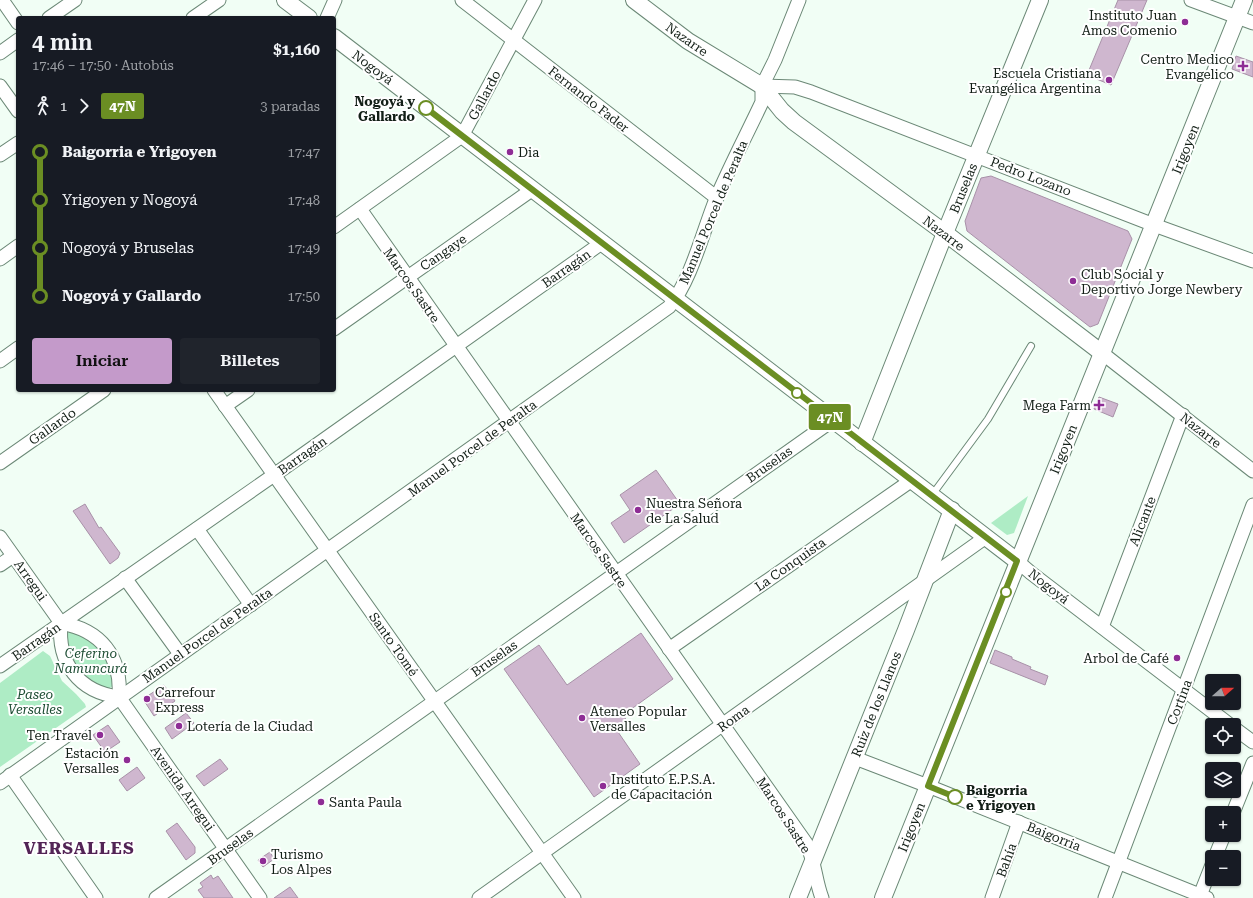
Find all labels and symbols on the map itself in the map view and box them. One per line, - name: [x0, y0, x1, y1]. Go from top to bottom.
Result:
- place label: Instituto Juan Amos Comenio: [1082, 8, 1178, 38]
- marker: Instituto Juan Amos Comenio: [1180, 17, 1190, 27]
- street label: Nazarre: [663, 19, 711, 59]
- street label: Nogoyá: [349, 47, 396, 88]
- place label: Centro Medico Evangelico: [1141, 52, 1234, 82]
- marker: Centro Medico Evangelico: [1237, 60, 1249, 72]
- street label: Fernando Fader: [545, 63, 632, 136]
- place label: Escuela Cristiana Evangélica Argentina: [969, 66, 1101, 96]
- street label: Gallardo: [465, 68, 504, 123]
- marker: Escuela Cristiana Evangélica Argentina: [1104, 75, 1114, 85]
- place label: Nogoyá y Gallardo: [355, 94, 415, 124]
- marker: Nogoyá y Gallardo: [418, 100, 434, 116]
- street label: Irigoyen: [1169, 122, 1202, 176]
- street label: Manuel Porcel de Peralta: [676, 138, 751, 286]
- place label: Dia: [518, 145, 539, 160]
- marker: Dia: [505, 147, 515, 157]
- street label: Pedro Lozano: [988, 154, 1074, 199]
- street label: Bruselas: [947, 161, 980, 215]
- street label: Nazarre: [920, 213, 967, 254]
- street label: Cangaye: [417, 231, 469, 274]
- street label: Marcos Sastre: [380, 245, 443, 326]
- street label: Barragán: [539, 246, 594, 291]
- place label: Club Social y Deportivo Jorge Newbery: [1081, 267, 1243, 297]
- marker: Club Social y Deportivo Jorge Newbery: [1068, 276, 1078, 286]
- unlabelled marker: [791, 387, 803, 399]
- street label: Manuel Porcel de Peralta: [405, 397, 539, 500]
- place label: Mega Farm: [1023, 398, 1091, 413]
- marker: Mega Farm: [1094, 400, 1104, 410]
- line badge: 47N: [807, 404, 853, 430]
- street label: Gallardo: [26, 405, 79, 448]
- street label: Nazarre: [1177, 410, 1224, 451]
- street label: Irigoyen: [1047, 422, 1080, 476]
- street label: Barragán: [275, 433, 330, 478]
- street label: Bruselas: [743, 443, 795, 486]
- street label: Alicante: [1126, 494, 1159, 548]
- place label: Nuestra Señora de La Salud: [646, 496, 742, 526]
- marker: Nuestra Señora de La Salud: [633, 505, 643, 515]
- street label: Marcos Sastre: [567, 510, 630, 591]
- street label: La Conquista: [752, 534, 829, 594]
- street label: Arregui: [11, 557, 50, 604]
- street label: Nogoyá: [1025, 566, 1072, 607]
- street label: Manuel Porcel de Peralta: [140, 585, 275, 686]
- unlabelled marker: [1000, 586, 1012, 598]
- street label: Santo Tomé: [366, 610, 421, 679]
- street label: Barragán: [9, 619, 64, 664]
- street label: Bruselas: [468, 637, 520, 680]
- park label: Ceferino Namuncurá: [53, 646, 128, 676]
- street label: Ruiz de los Llanos: [848, 649, 904, 759]
- place label: Arbol de Café: [1084, 651, 1169, 666]
- marker: Arbol de Café: [1172, 653, 1182, 663]
- north arrow: [1205, 674, 1241, 710]
- street label: Cortina: [1164, 677, 1195, 727]
- place label: Carrefour Express: [155, 685, 216, 715]
- park label: Paseo Versalles: [8, 687, 62, 717]
- marker: Carrefour Express: [142, 694, 152, 704]
- street label: Roma: [714, 702, 752, 735]
- place label: Ateneo Popular Versalles: [590, 704, 687, 734]
- marker: Ateneo Popular Versalles: [577, 713, 587, 723]
- place label: Lotería de la Ciudad: [187, 719, 314, 734]
- marker: Lotería de la Ciudad: [174, 721, 184, 731]
- place label: Ten Travel: [27, 728, 92, 743]
- marker: Ten Travel: [95, 730, 105, 740]
- street label: Avenida Arregui: [148, 743, 218, 834]
- place label: Estación Versalles: [64, 746, 120, 776]
- marker: Estación Versalles: [122, 755, 132, 765]
- place label: Instituto E.P.S.A. de Capacitación: [611, 772, 715, 802]
- street label: Marcos Sastre: [753, 774, 814, 856]
- marker: Instituto E.P.S.A. de Capacitación: [598, 781, 608, 791]
- place label: Baigorria e Yrigoyen: [966, 783, 1036, 813]
- marker: Baigorria e Yrigoyen: [947, 789, 963, 805]
- place label: Santa Paula: [329, 795, 402, 810]
- marker: Santa Paula: [316, 797, 326, 807]
- street label: Irigoyen: [895, 800, 928, 854]
- street label: Baigorria: [1025, 819, 1083, 854]
- street label: Bruselas: [205, 825, 256, 868]
- district label: VERSALLES: [23, 838, 135, 858]
- street label: Bahía: [993, 841, 1020, 879]
- place label: Turismo Los Alpes: [271, 847, 332, 877]
- marker: Turismo Los Alpes: [258, 856, 268, 866]

